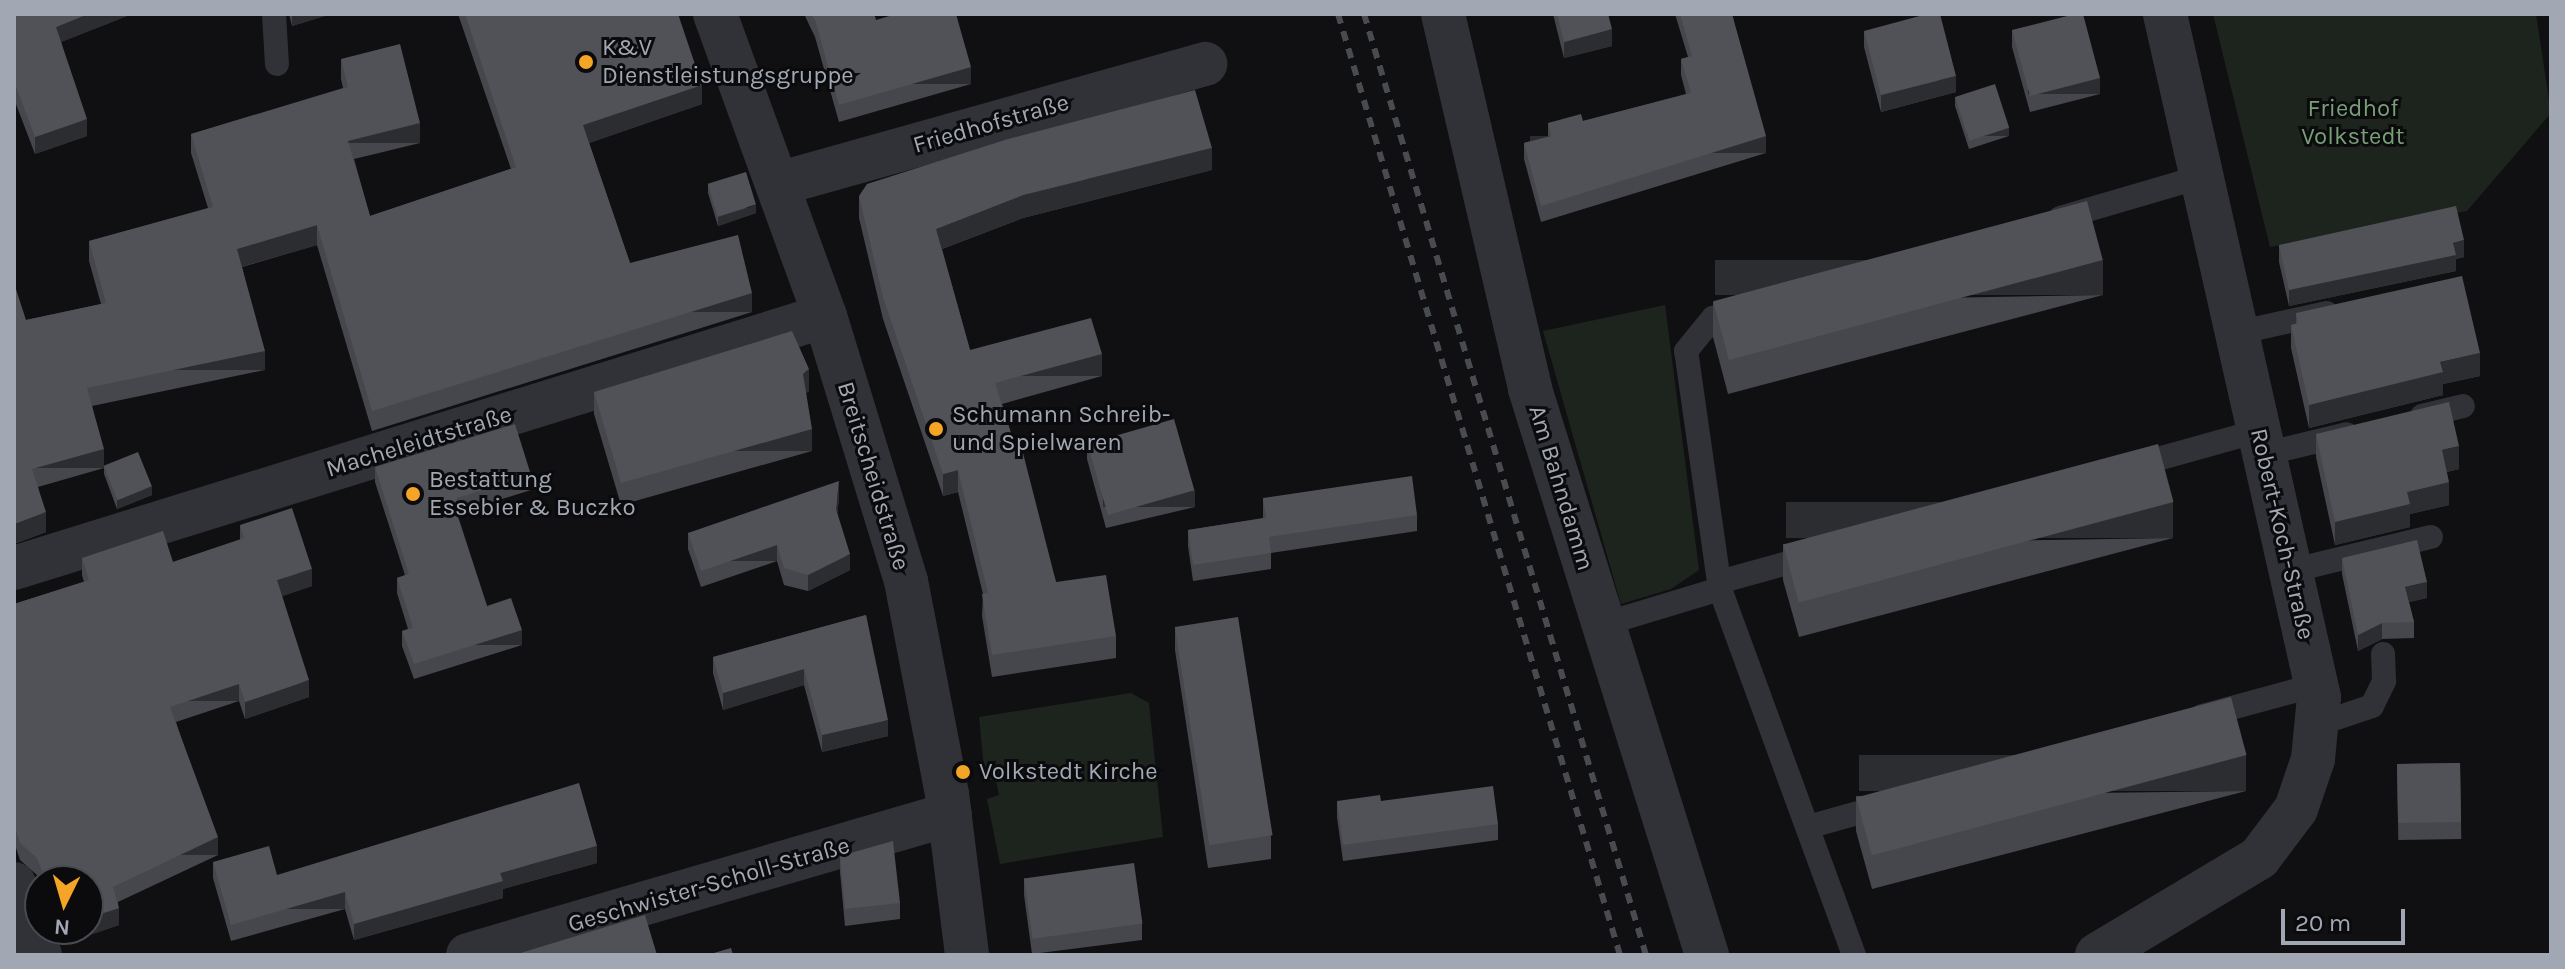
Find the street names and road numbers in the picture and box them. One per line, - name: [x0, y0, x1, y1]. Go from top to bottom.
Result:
- street label: Friedhofstraße: [910, 88, 1072, 160]
- street label: Breitscheidstraße: [831, 378, 915, 574]
- street label: Macheleidtstraße: [323, 400, 515, 484]
- street label: Am Bahndamm: [1522, 402, 1600, 574]
- street label: Robert-Koch-Straße: [2244, 426, 2320, 642]
- street label: Geschwister-Scholl-Straße: [565, 831, 853, 939]

